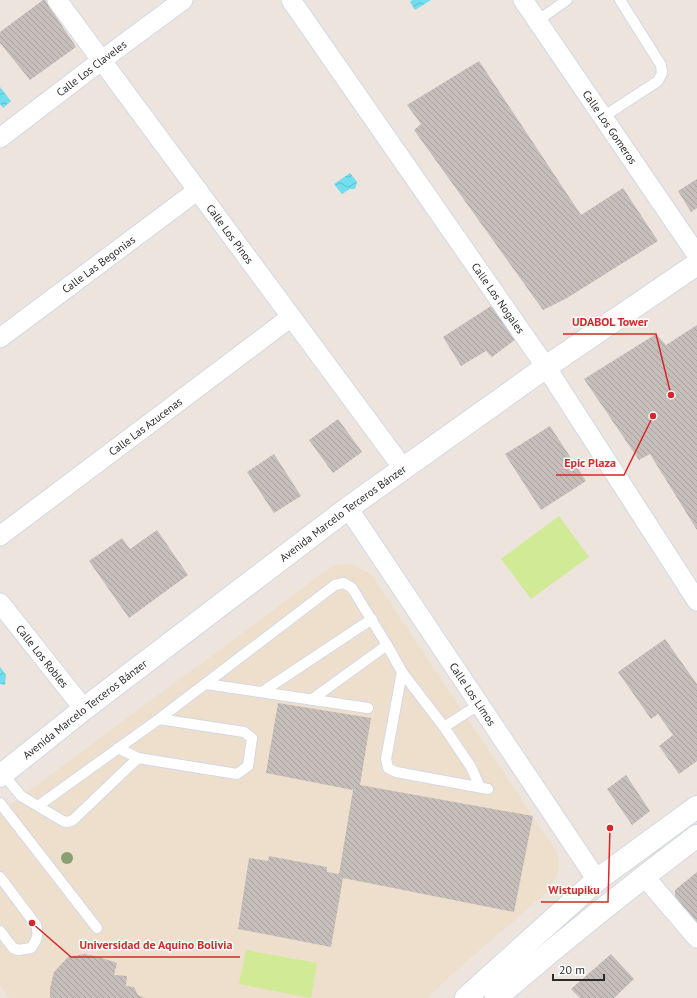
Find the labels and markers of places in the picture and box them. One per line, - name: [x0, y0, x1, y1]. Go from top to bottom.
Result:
- callout: UDABOL Tower: [563, 310, 656, 334]
- callout: Epic Plaza: [556, 451, 624, 475]
- callout: Wistupiku: [541, 878, 608, 902]
- callout: Universidad de Aquino Bolivia: [71, 933, 240, 957]

